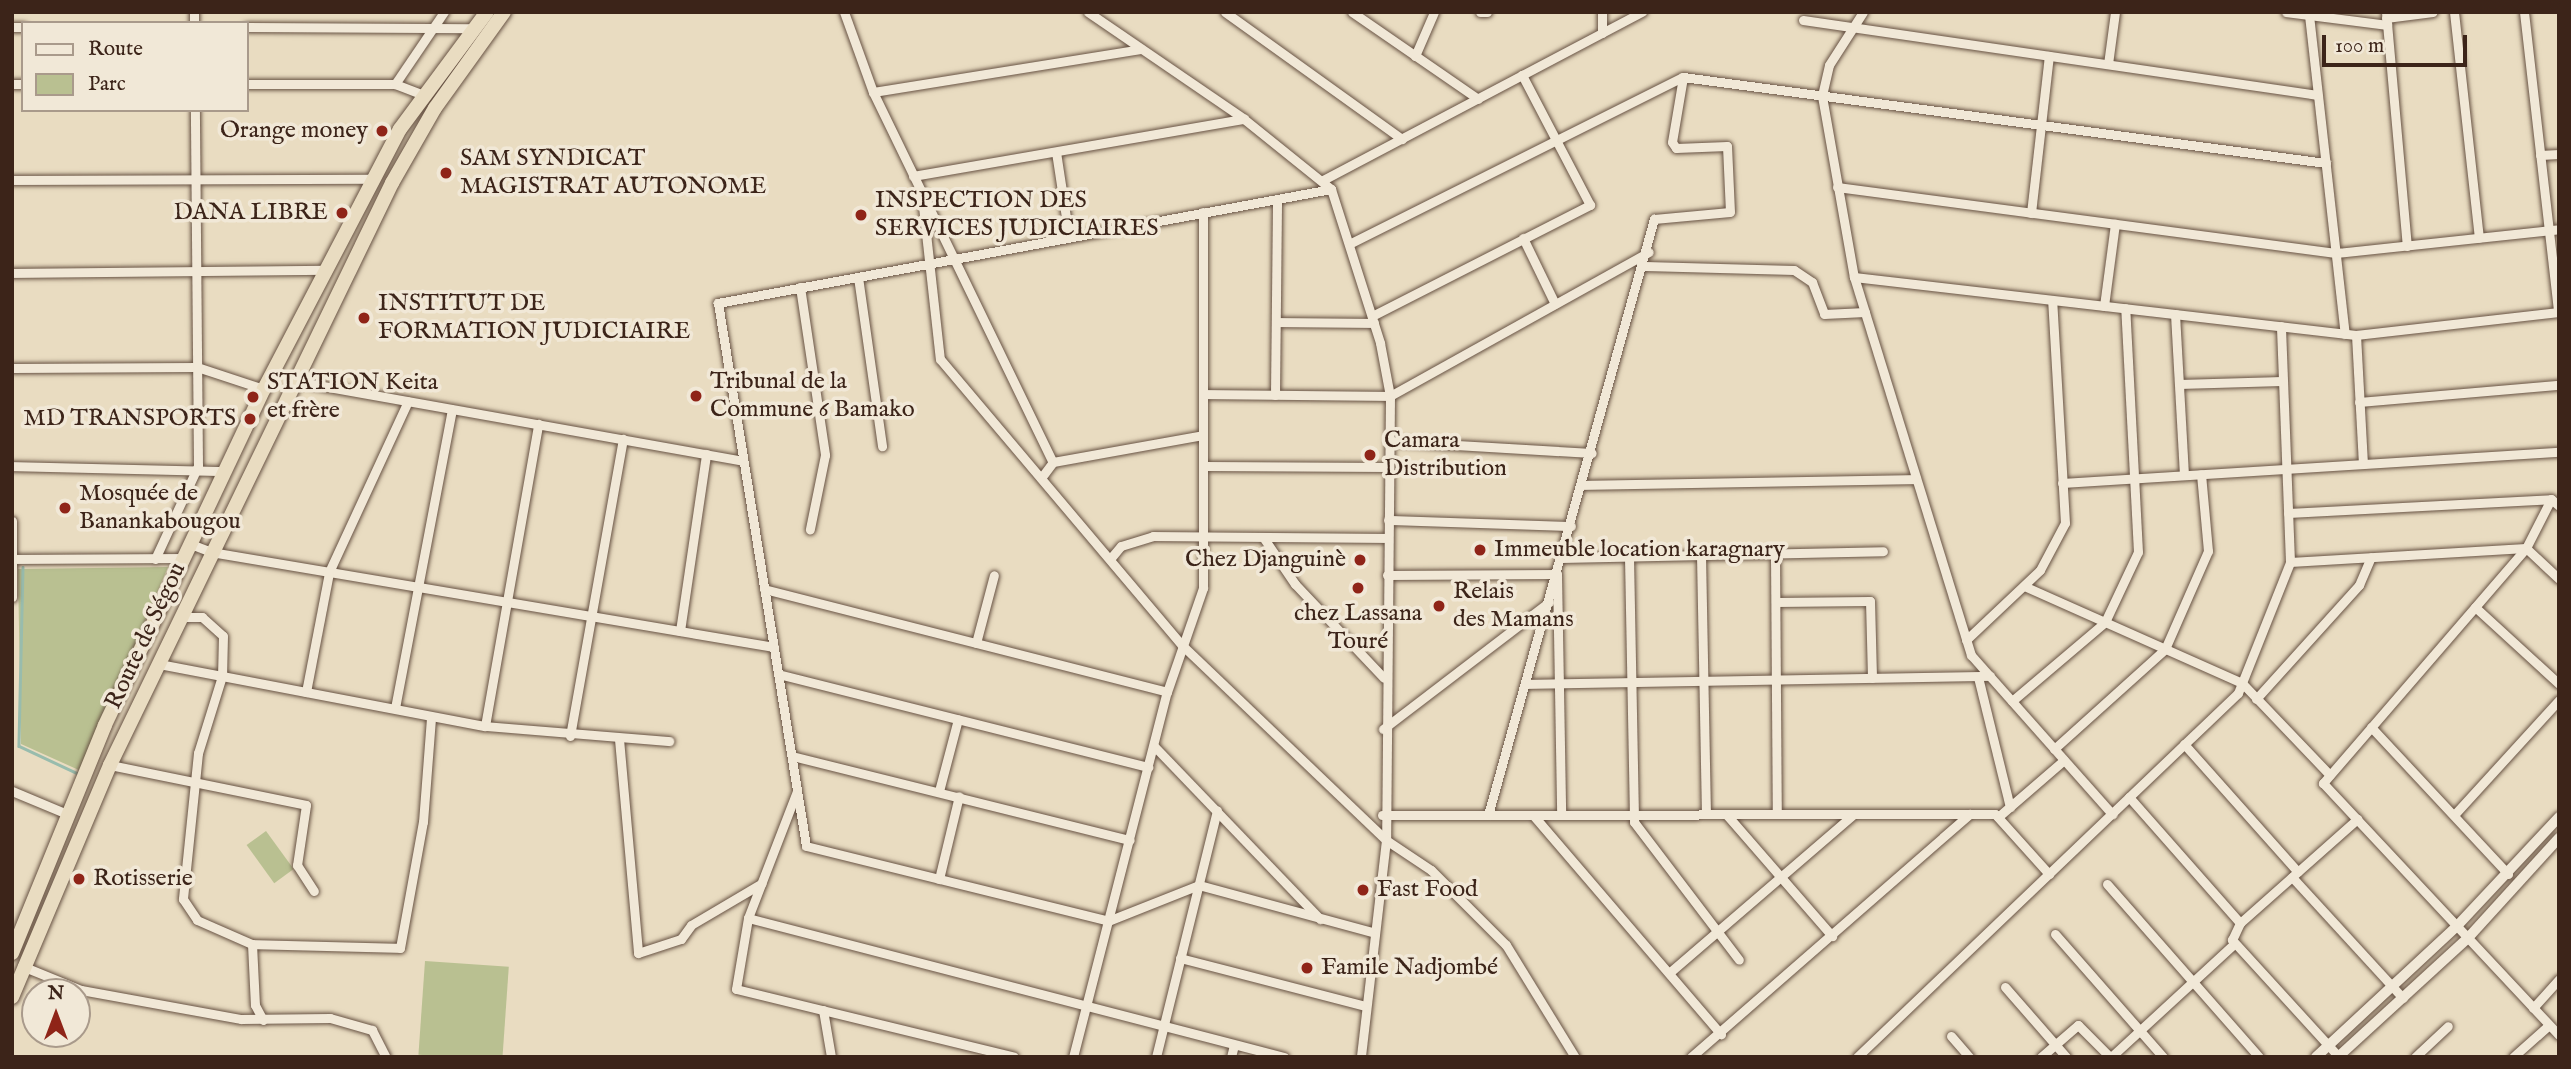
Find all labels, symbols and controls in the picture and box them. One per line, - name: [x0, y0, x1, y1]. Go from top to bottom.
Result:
- legend: [21, 21, 248, 112]
- scale bar: [2326, 21, 2471, 65]
- text: 100 m: [2335, 33, 2384, 60]
- text: Route: [88, 36, 143, 63]
- text: Parc: [88, 71, 126, 98]
- place label: Orange money: [220, 117, 368, 145]
- marker: Orange money: [374, 123, 390, 139]
- place label: SAM SYNDICAT MAGISTRAT AUTONOME: [460, 145, 766, 201]
- marker: SAM SYNDICAT MAGISTRAT AUTONOME: [438, 165, 454, 181]
- place label: INSPECTION DES SERVICES JUDICIAIRES: [875, 187, 1159, 243]
- place label: DANA LIBRE: [173, 199, 328, 227]
- marker: DANA LIBRE: [334, 205, 350, 221]
- marker: INSPECTION DES SERVICES JUDICIAIRES: [853, 207, 869, 223]
- place label: INSTITUT DE FORMATION JUDICIAIRE: [378, 290, 690, 346]
- marker: INSTITUT DE FORMATION JUDICIAIRE: [356, 310, 372, 326]
- place label: Tribunal de la Commune 6 Bamako: [710, 368, 915, 424]
- place label: STATION Keita et frère: [267, 369, 438, 425]
- marker: Tribunal de la Commune 6 Bamako: [688, 388, 704, 404]
- marker: STATION Keita et frère: [245, 389, 261, 405]
- place label: MD TRANSPORTS: [23, 405, 236, 433]
- marker: MD TRANSPORTS: [242, 411, 258, 427]
- place label: Camara Distribution: [1384, 427, 1507, 483]
- marker: Camara Distribution: [1362, 447, 1378, 463]
- place label: Mosquée de Banankabougou: [79, 480, 241, 536]
- marker: Mosquée de Banankabougou: [57, 500, 73, 516]
- place label: Immeuble location karagnary: [1494, 536, 1785, 564]
- marker: Immeuble location karagnary: [1472, 542, 1488, 558]
- place label: Chez Djanguinè: [1185, 546, 1346, 574]
- marker: Chez Djanguinè: [1352, 552, 1368, 568]
- street label: Route de Ségou: [99, 558, 193, 714]
- place label: Relais des Mamans: [1453, 578, 1574, 634]
- marker: chez Lassana Touré: [1350, 580, 1366, 596]
- marker: Relais des Mamans: [1431, 598, 1447, 614]
- place label: chez Lassana Touré: [1294, 600, 1422, 656]
- place label: Rotisserie: [93, 865, 193, 893]
- marker: Rotisserie: [71, 871, 87, 887]
- place label: Fast Food: [1377, 876, 1478, 904]
- marker: Fast Food: [1355, 882, 1371, 898]
- place label: Famile Nadjombé: [1321, 954, 1498, 982]
- marker: Famile Nadjombé: [1299, 960, 1315, 976]
- north arrow: [21, 978, 91, 1048]
- text: N: [48, 982, 64, 1006]

